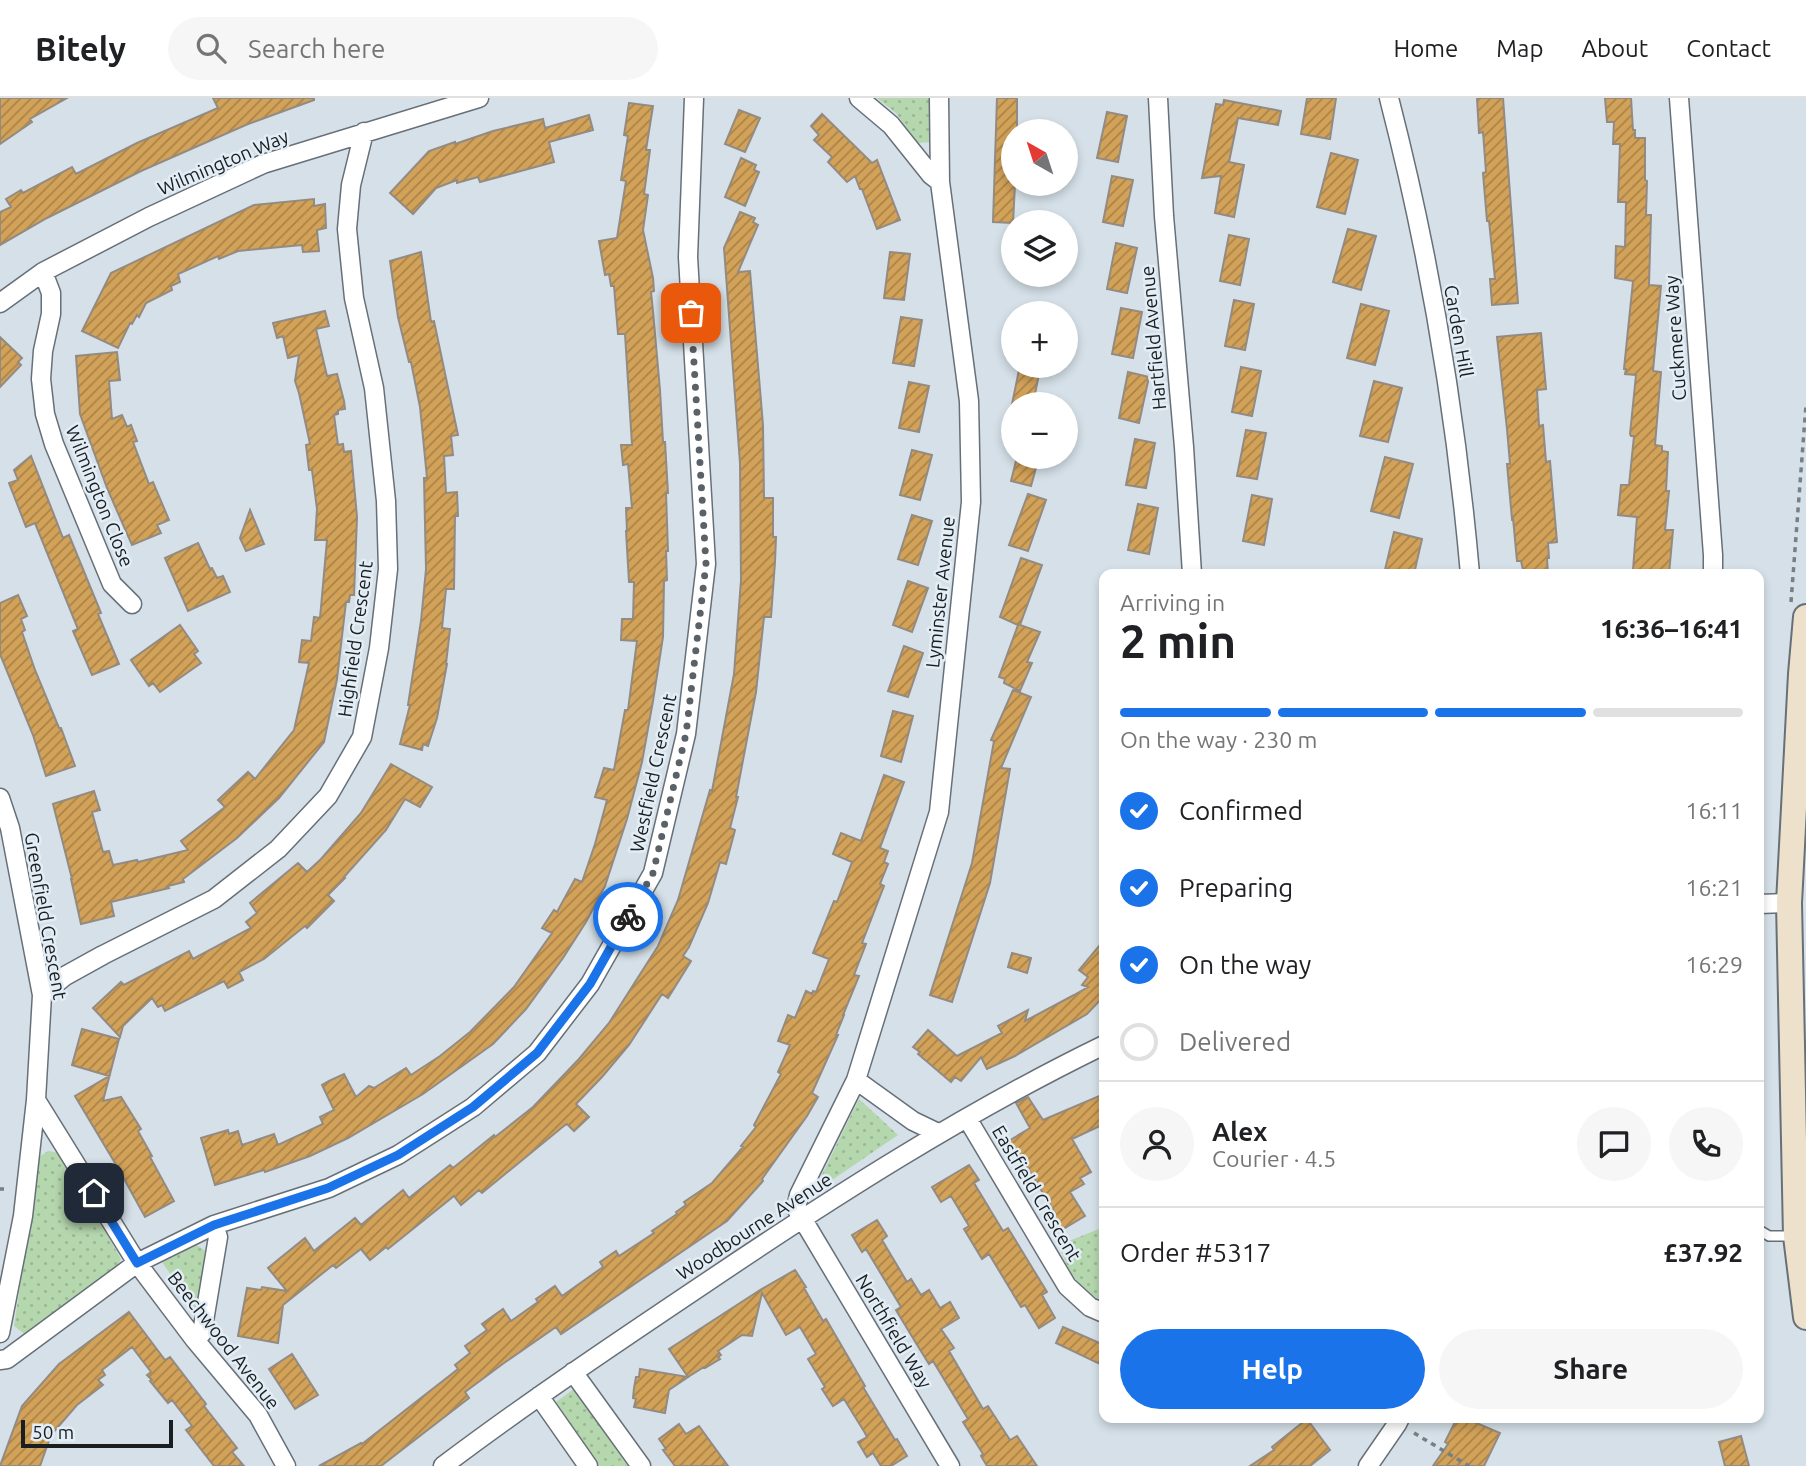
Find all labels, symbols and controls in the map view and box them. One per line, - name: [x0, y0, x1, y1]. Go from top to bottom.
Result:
- search box: [168, 17, 658, 80]
- icon: search: [192, 29, 230, 67]
- text: Bitely: [35, 30, 126, 67]
- text: Search here: [248, 34, 385, 63]
- text: Home: [1393, 35, 1458, 62]
- text: Map: [1496, 35, 1543, 62]
- text: About: [1581, 35, 1648, 62]
- text: Contact: [1686, 35, 1771, 62]
- north arrow: [1001, 119, 1078, 196]
- map controls: [1001, 119, 1078, 469]
- street label: Wilmington Way: [154, 124, 292, 200]
- button: layers: [1001, 210, 1078, 287]
- street label: Hartfield Avenue: [1136, 265, 1170, 411]
- street label: Cuckmere Way: [1660, 275, 1690, 401]
- pin: [661, 283, 721, 343]
- street label: Carden Hill: [1440, 283, 1478, 379]
- icon: bag: [672, 294, 710, 332]
- button: +: [1001, 301, 1078, 378]
- button: −: [1001, 392, 1078, 469]
- street label: Wilmington Close: [62, 422, 138, 570]
- street label: Lyminster Avenue: [921, 515, 959, 669]
- street label: Highfield Crescent: [333, 559, 377, 719]
- text: Arriving in: [1120, 590, 1225, 615]
- text: 16:36–16:41: [1600, 614, 1743, 643]
- text: 2 min: [1120, 615, 1236, 667]
- street label: Westfield Crescent: [625, 691, 681, 854]
- text: On the way · 230 m: [1120, 727, 1317, 752]
- icon: check: [1120, 792, 1158, 830]
- text: Confirmed: [1179, 796, 1303, 825]
- text: 16:11: [1685, 798, 1743, 823]
- street label: Greenfield Crescent: [20, 831, 72, 1002]
- icon: check: [1120, 869, 1158, 907]
- text: Preparing: [1179, 873, 1293, 902]
- text: 16:21: [1685, 875, 1743, 900]
- courier: [593, 882, 663, 952]
- icon: bike: [609, 898, 647, 936]
- icon: check: [1120, 946, 1158, 984]
- text: On the way: [1179, 950, 1311, 979]
- text: 16:29: [1685, 952, 1743, 977]
- text: Delivered: [1179, 1027, 1291, 1056]
- button: person: [1120, 1107, 1194, 1181]
- button: chat: [1577, 1107, 1651, 1181]
- button: phone: [1669, 1107, 1743, 1181]
- text: Alex: [1212, 1117, 1267, 1146]
- street label: Eastfield Crescent: [988, 1121, 1086, 1265]
- text: Courier · 4.5: [1212, 1146, 1336, 1171]
- pin: [64, 1163, 124, 1223]
- street label: Woodbourne Avenue: [672, 1168, 836, 1284]
- icon: home: [75, 1174, 113, 1212]
- text: Order #5317: [1120, 1238, 1271, 1267]
- text: £37.92: [1663, 1238, 1743, 1267]
- street label: Beechwood Avenue: [163, 1267, 285, 1413]
- street label: Northfield Way: [851, 1270, 937, 1392]
- button: Help: [1120, 1329, 1425, 1409]
- button: Share: [1439, 1329, 1743, 1409]
- scale bar: [21, 1417, 173, 1449]
- text: 50 m: [32, 1421, 74, 1443]

